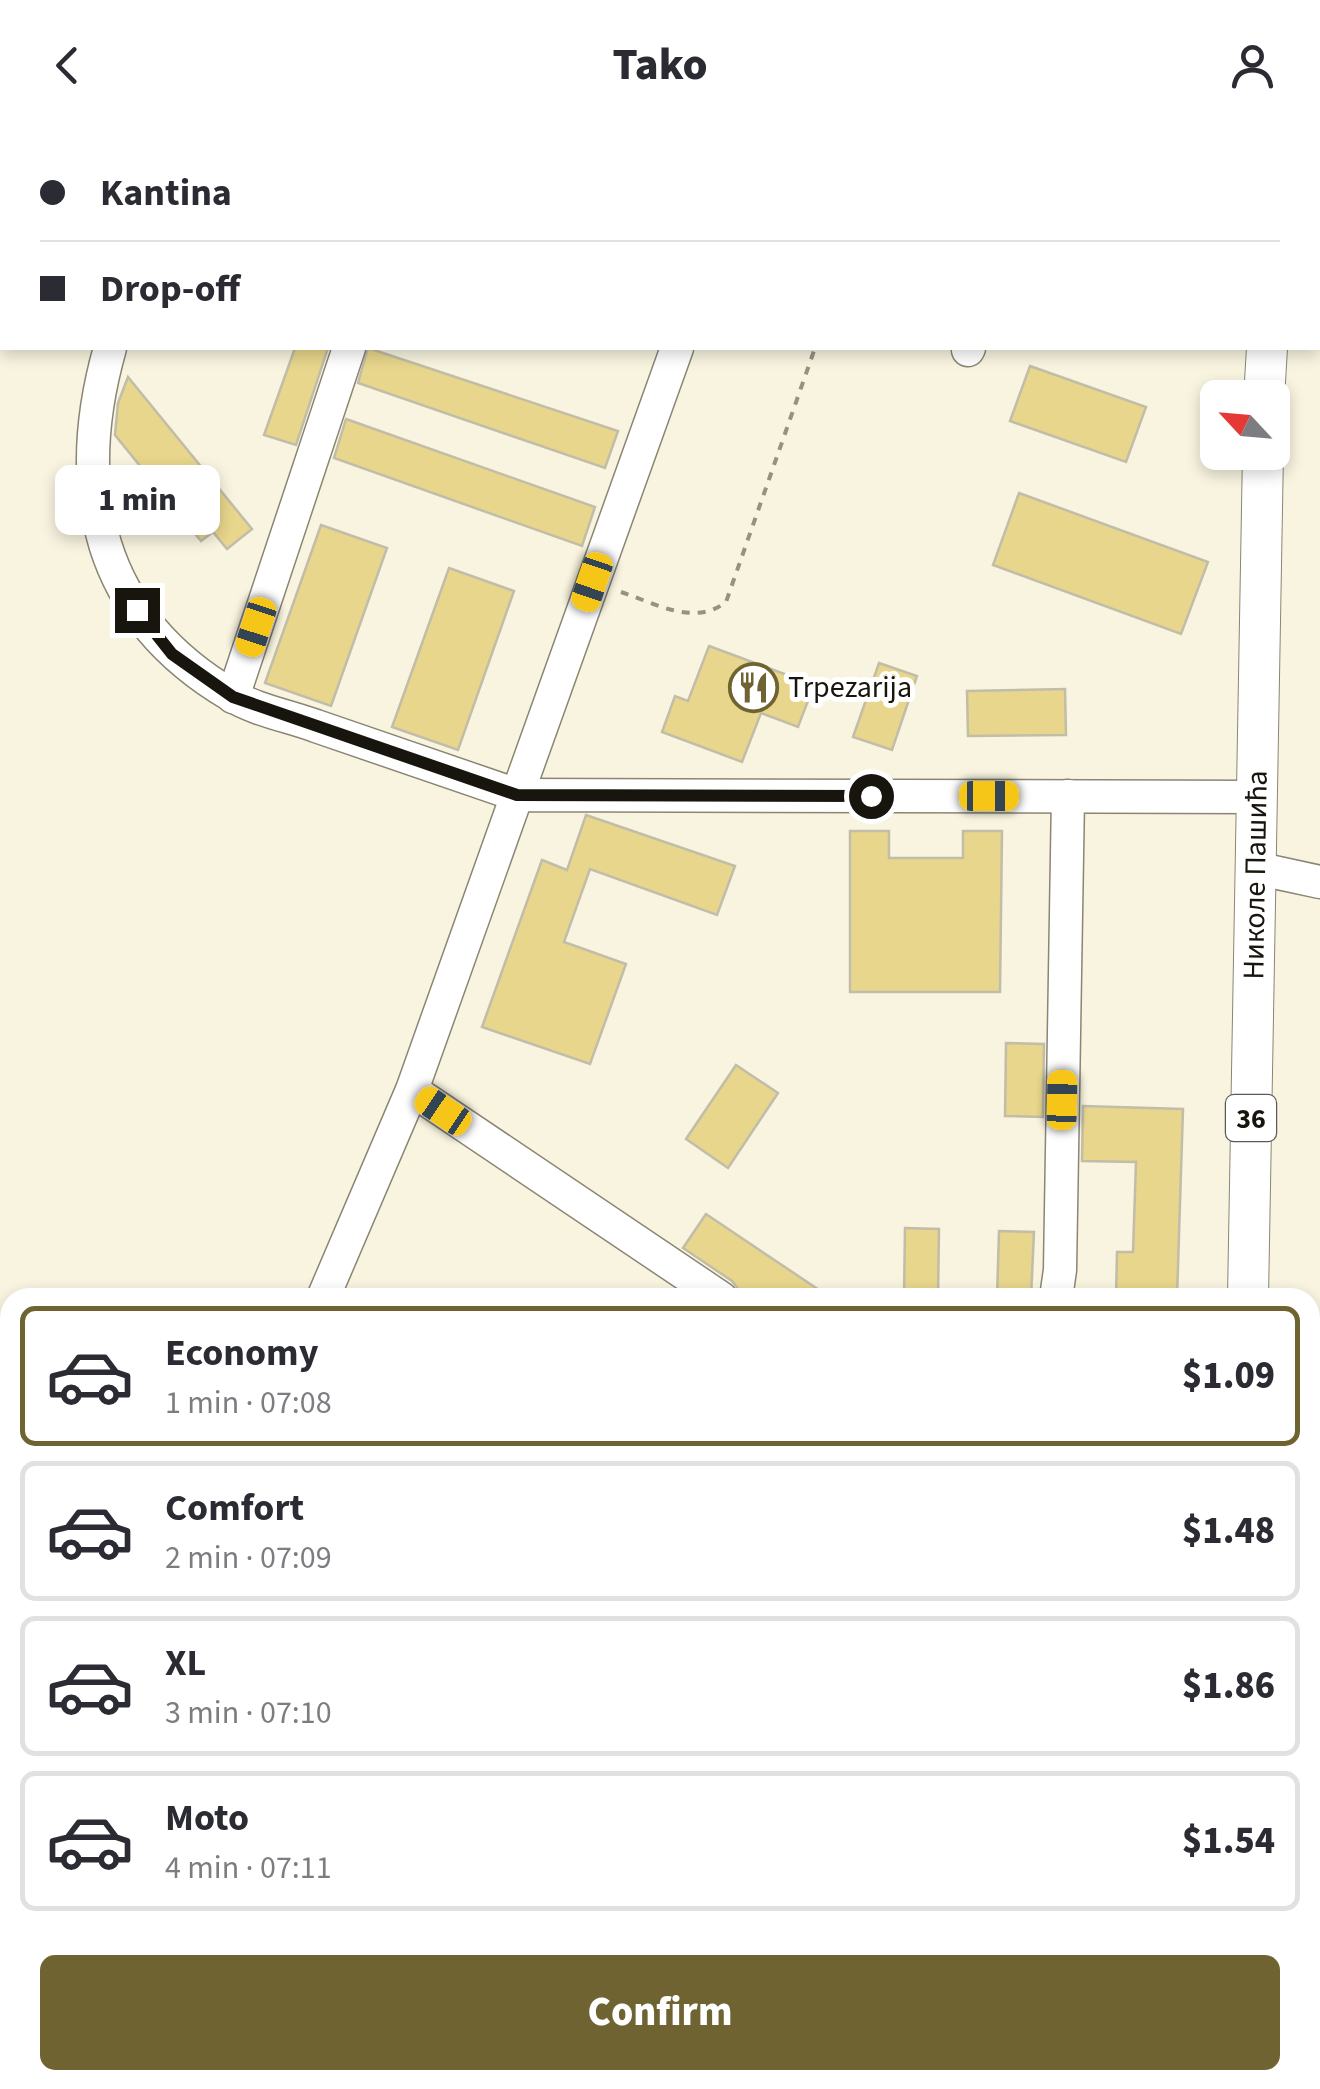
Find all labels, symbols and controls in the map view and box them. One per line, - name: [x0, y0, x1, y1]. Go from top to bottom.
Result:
- text: Tako: [612, 33, 708, 97]
- icon: back: [40, 38, 95, 93]
- icon: person: [1225, 38, 1280, 93]
- text: Kantina: [100, 166, 232, 220]
- text: Drop-off: [100, 262, 240, 316]
- north arrow: [1200, 380, 1290, 470]
- map controls: [1200, 380, 1290, 470]
- callout: 1 min: [54, 465, 220, 535]
- text: 1 min: [98, 477, 177, 523]
- car: [568, 549, 616, 615]
- route end: [115, 588, 160, 633]
- car: [232, 594, 280, 660]
- restaurant icon: Trpezarija: [727, 661, 779, 713]
- place label: Trpezarija: [788, 666, 912, 709]
- street label: Николе Пашића: [1232, 770, 1279, 980]
- route start: [849, 774, 894, 819]
- car: [959, 781, 1019, 811]
- car: [1046, 1070, 1078, 1130]
- car: [410, 1082, 476, 1140]
- road number: 36: [1226, 1095, 1276, 1141]
- text: Economy: [165, 1326, 318, 1380]
- icon: car: [45, 1331, 135, 1421]
- text: $1.09: [1182, 1349, 1275, 1403]
- text: 1 min · 07:08: [165, 1380, 332, 1426]
- text: Comfort: [165, 1481, 304, 1535]
- icon: car: [45, 1486, 135, 1576]
- text: $1.48: [1182, 1504, 1275, 1558]
- text: 2 min · 07:09: [165, 1535, 332, 1581]
- text: XL: [165, 1636, 206, 1690]
- icon: car: [45, 1641, 135, 1731]
- text: $1.86: [1182, 1659, 1275, 1713]
- text: 3 min · 07:10: [165, 1690, 332, 1736]
- text: Moto: [165, 1791, 249, 1845]
- icon: car: [45, 1796, 135, 1886]
- text: $1.54: [1182, 1814, 1275, 1868]
- text: 4 min · 07:11: [165, 1845, 332, 1891]
- button: Confirm: [40, 1955, 1280, 2070]

